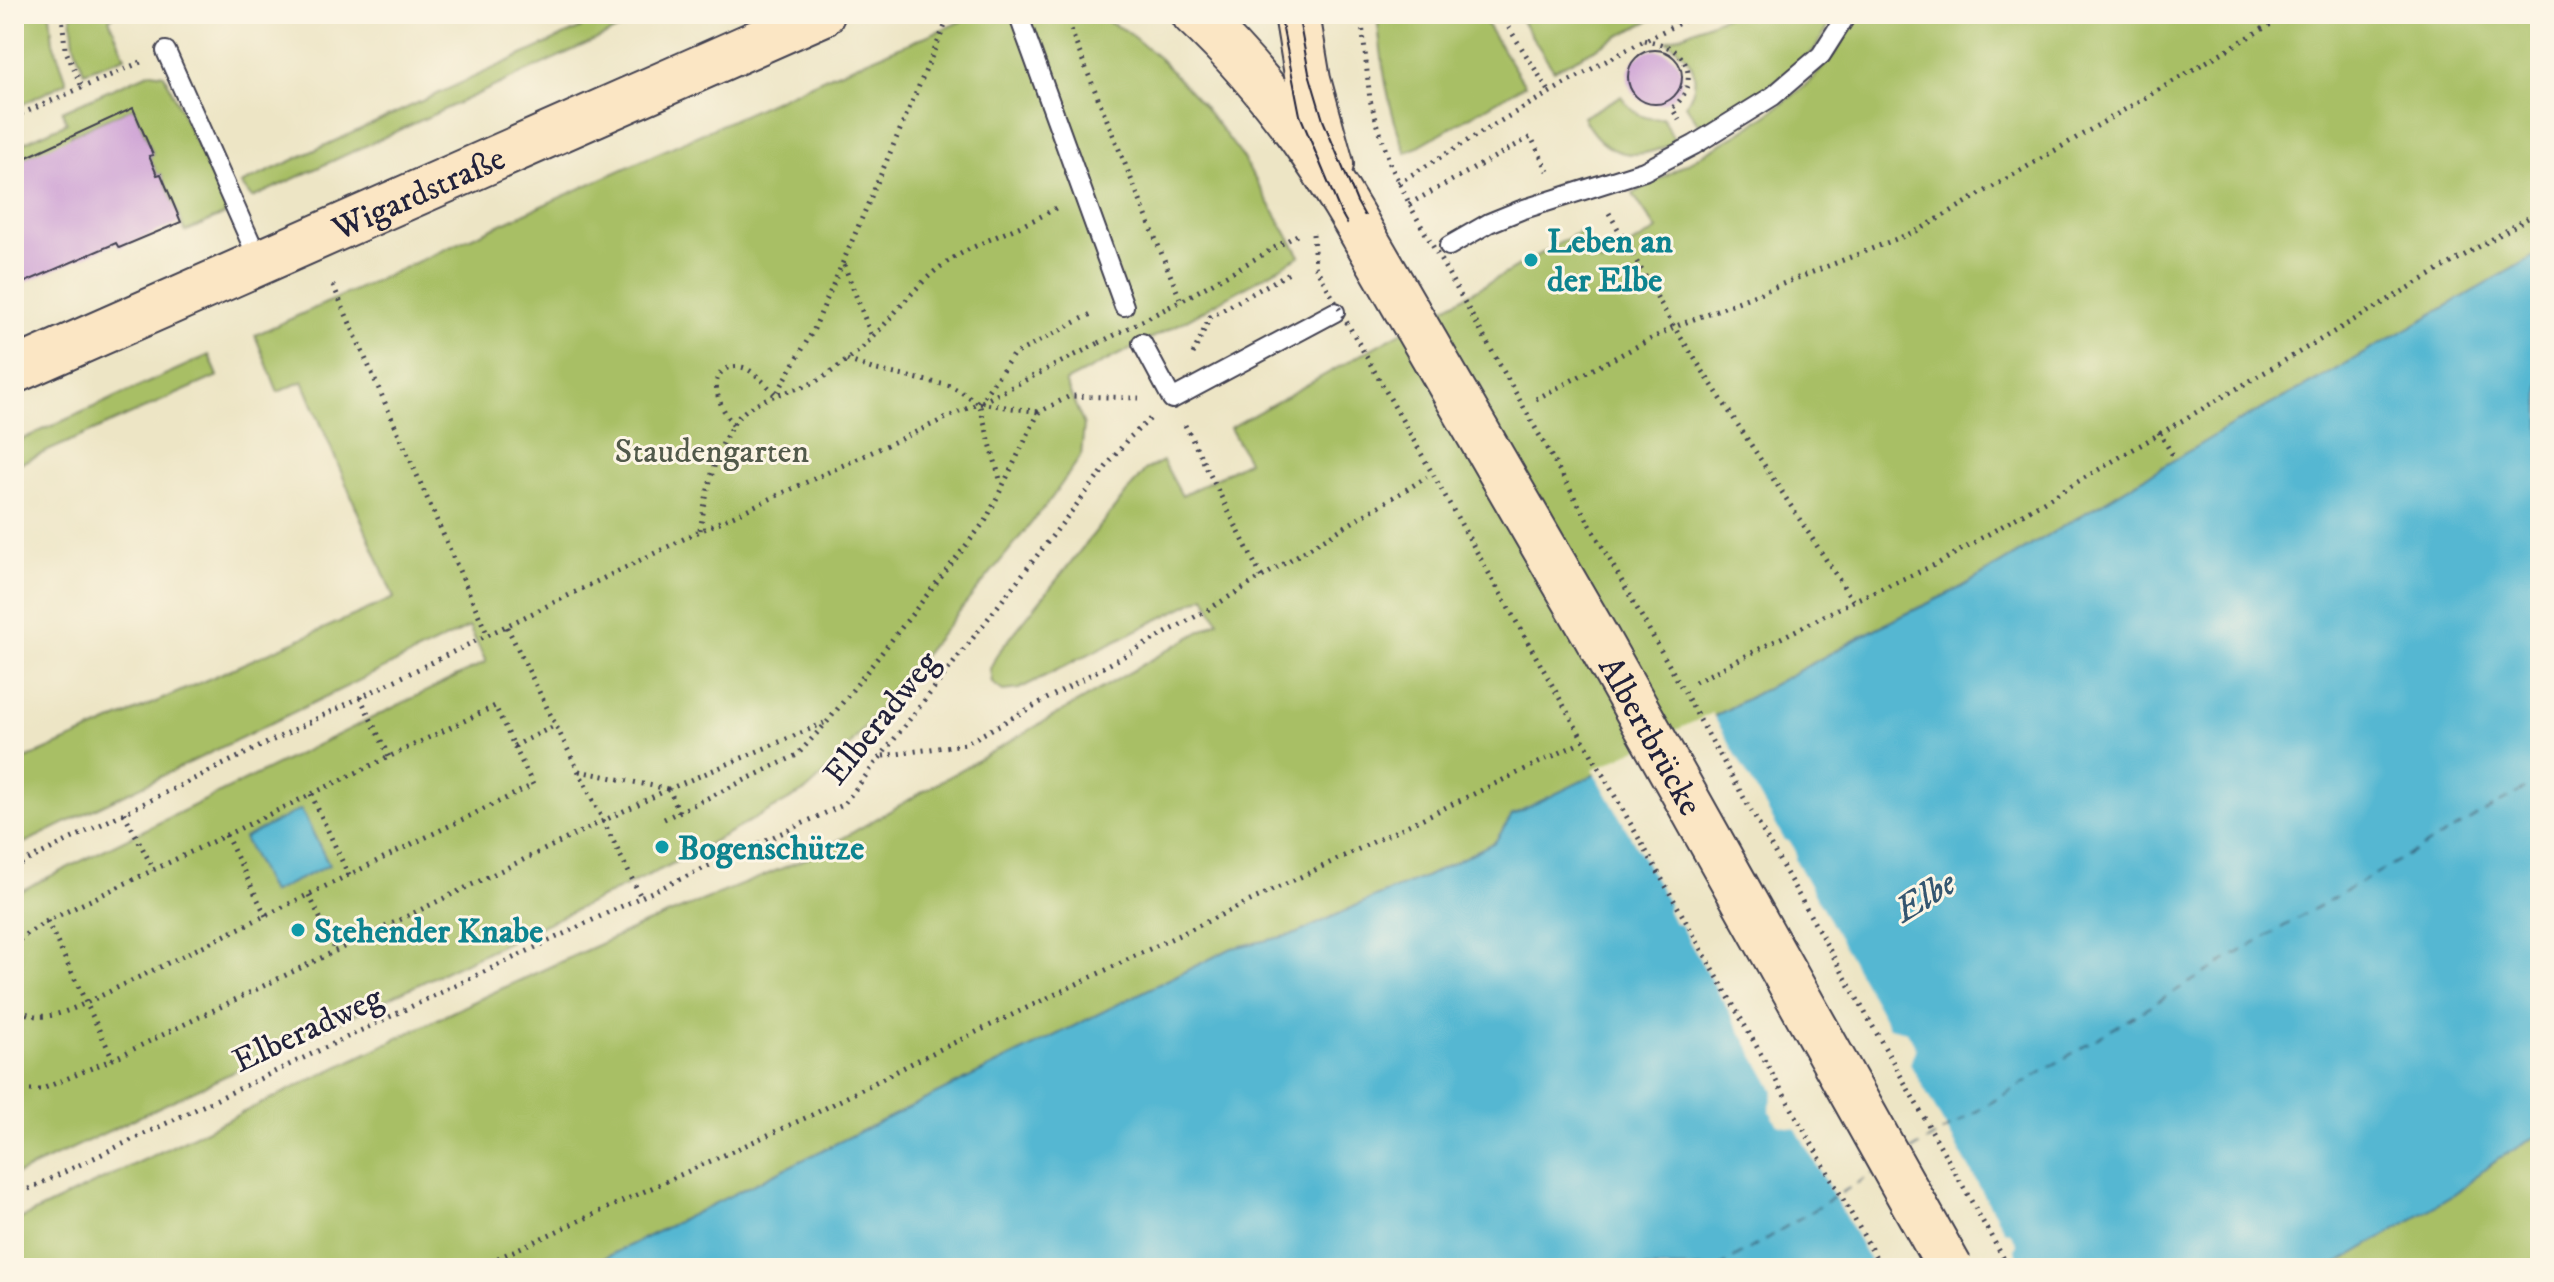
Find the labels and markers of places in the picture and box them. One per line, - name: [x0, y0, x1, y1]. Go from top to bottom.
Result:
- place label: Leben an der Elbe: [1547, 221, 1673, 302]
- marker: Leben an der Elbe: [1522, 251, 1540, 269]
- place label: Bogenschütze: [678, 828, 864, 870]
- marker: Bogenschütze: [653, 838, 671, 856]
- place label: Stehender Knabe: [314, 911, 543, 953]
- marker: Stehender Knabe: [289, 921, 307, 939]

